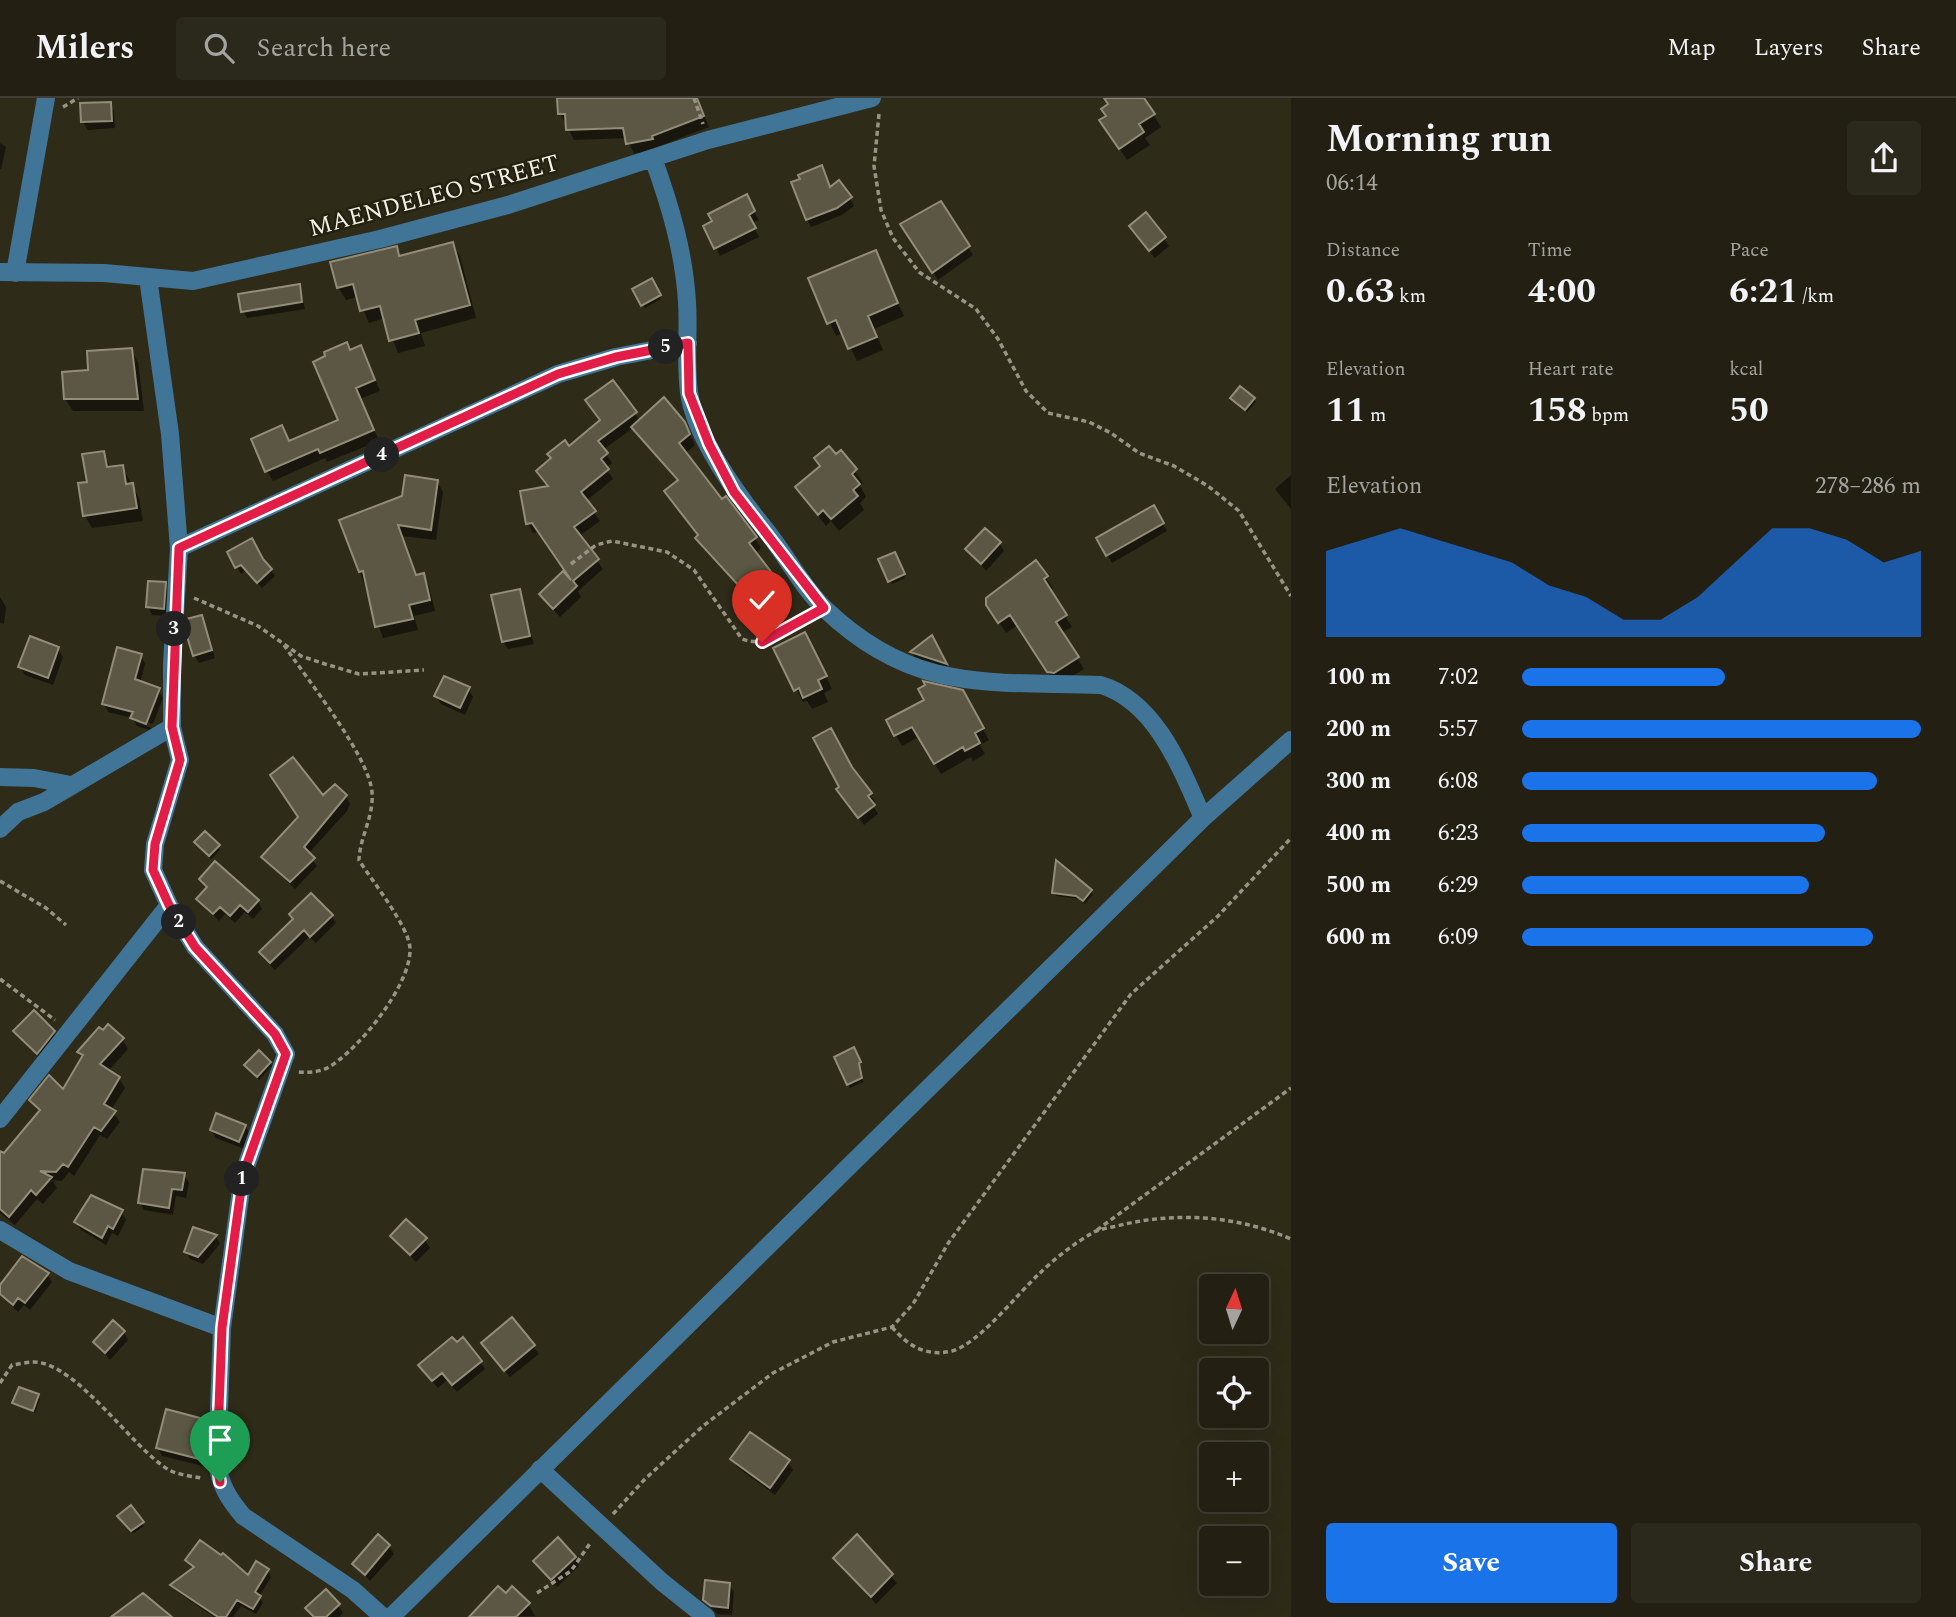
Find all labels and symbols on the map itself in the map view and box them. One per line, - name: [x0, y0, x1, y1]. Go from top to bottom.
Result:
- street label: MAENDELEO STREET: [305, 145, 563, 247]
- pin: 5: [648, 330, 684, 364]
- pin: 4: [364, 438, 400, 472]
- pin: [732, 570, 792, 642]
- pin: 3: [156, 612, 192, 646]
- pin: 2: [162, 904, 196, 940]
- pin: 1: [224, 1162, 260, 1196]
- north arrow: [1199, 1274, 1269, 1344]
- pin: [190, 1410, 250, 1482]

